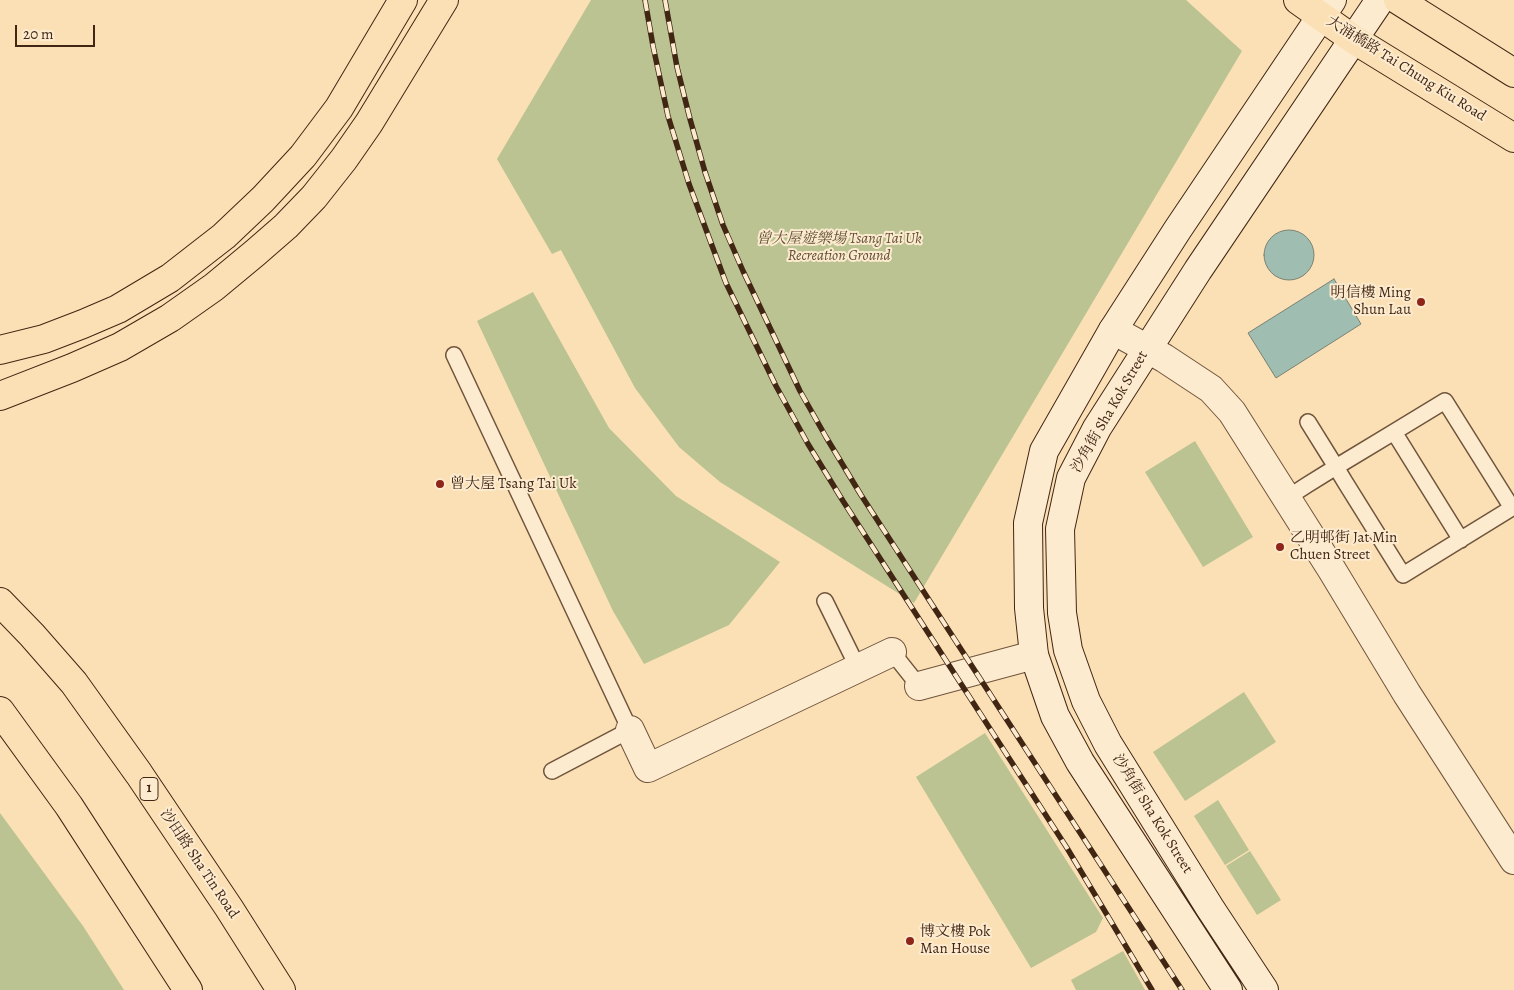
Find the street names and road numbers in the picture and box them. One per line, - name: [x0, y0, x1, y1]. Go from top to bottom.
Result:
- street label: 大涌橋路 Tai Chung Kiu Road: [1323, 12, 1489, 126]
- street label: 沙角街 Sha Kok Street: [1068, 348, 1152, 476]
- street label: 沙角街 Sha Kok Street: [1108, 751, 1196, 877]
- road number: 1: [140, 778, 158, 801]
- street label: 沙田路 Sha Tin Road: [156, 806, 242, 922]

